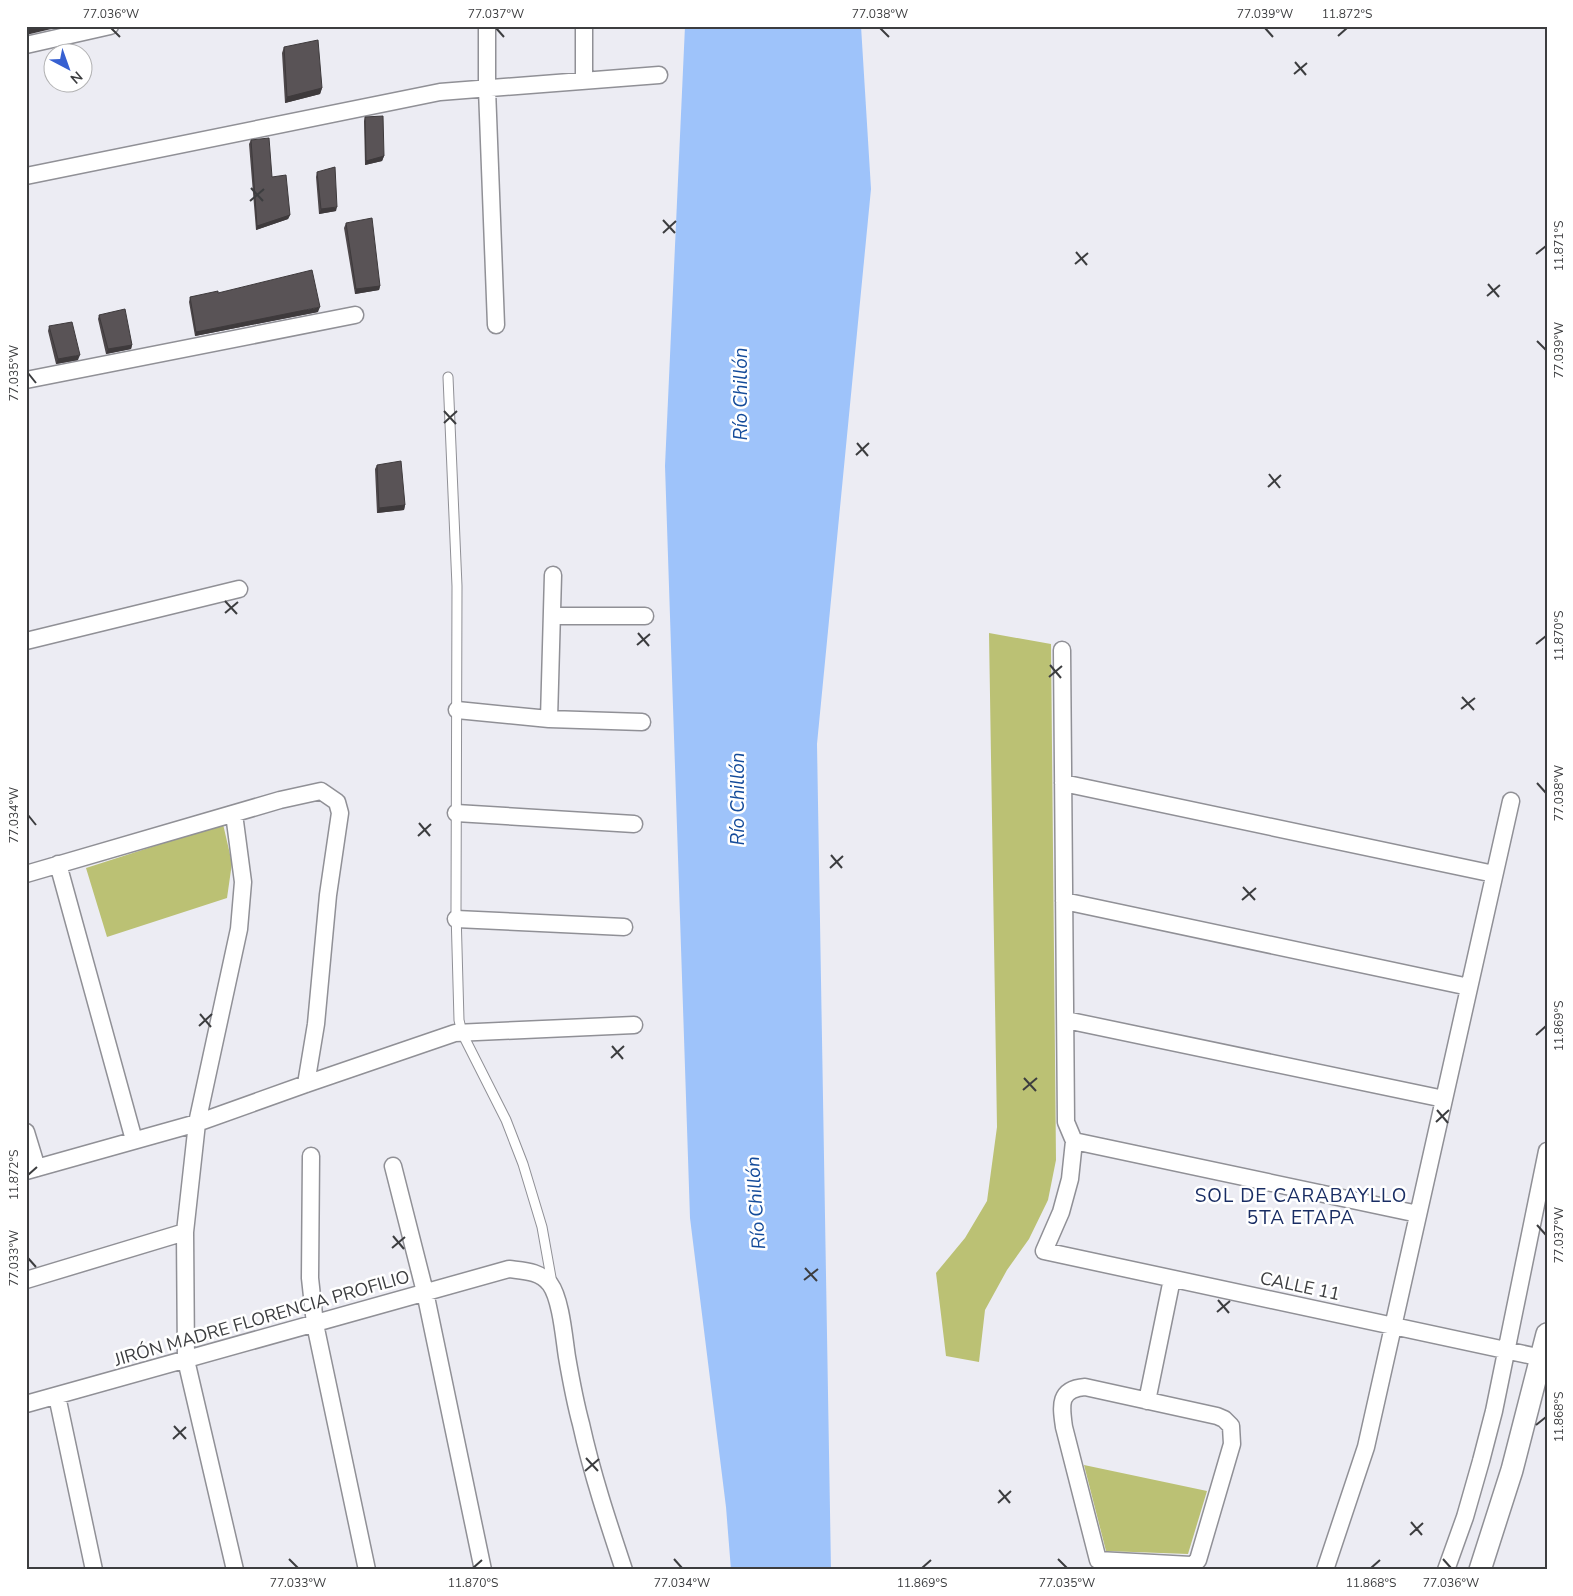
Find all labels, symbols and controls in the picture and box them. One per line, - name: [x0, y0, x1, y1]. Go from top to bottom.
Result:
- text: 77.036°W: [83, 6, 139, 22]
- text: 77.037°W: [468, 6, 524, 22]
- text: 77.038°W: [852, 6, 908, 22]
- text: 77.039°W: [1237, 6, 1293, 22]
- text: 11.872°S: [1322, 6, 1372, 22]
- north arrow: [42, 42, 92, 92]
- text: N: [66, 67, 86, 88]
- text: 11.871°S: [1551, 221, 1567, 271]
- text: 77.039°W: [1551, 322, 1567, 378]
- text: 77.035°W: [6, 345, 22, 401]
- water label: Río Chillón: [728, 347, 754, 441]
- text: 11.870°S: [1551, 611, 1567, 661]
- water label: Río Chillón: [725, 752, 751, 846]
- text: 77.038°W: [1551, 765, 1567, 821]
- text: 77.034°W: [6, 787, 22, 843]
- text: 11.869°S: [1551, 1001, 1567, 1051]
- text: 11.872°S: [6, 1150, 22, 1200]
- water label: Río Chillón: [740, 1156, 772, 1250]
- district label: SOL DE CARABAYLLO 5TA ETAPA: [1195, 1183, 1407, 1231]
- text: 77.037°W: [1551, 1207, 1567, 1263]
- text: 77.033°W: [6, 1230, 22, 1286]
- street label: JIRÓN MADRE FLORENCIA PROFILIO: [111, 1264, 412, 1372]
- street label: CALLE 11: [1258, 1266, 1342, 1306]
- text: 11.868°S: [1551, 1392, 1567, 1442]
- text: 77.033°W: [270, 1575, 326, 1591]
- text: 11.870°S: [448, 1575, 498, 1591]
- text: 77.034°W: [654, 1575, 710, 1591]
- text: 11.869°S: [897, 1575, 947, 1591]
- text: 77.035°W: [1039, 1575, 1095, 1591]
- text: 11.868°S: [1346, 1575, 1396, 1591]
- text: 77.036°W: [1423, 1575, 1479, 1591]

